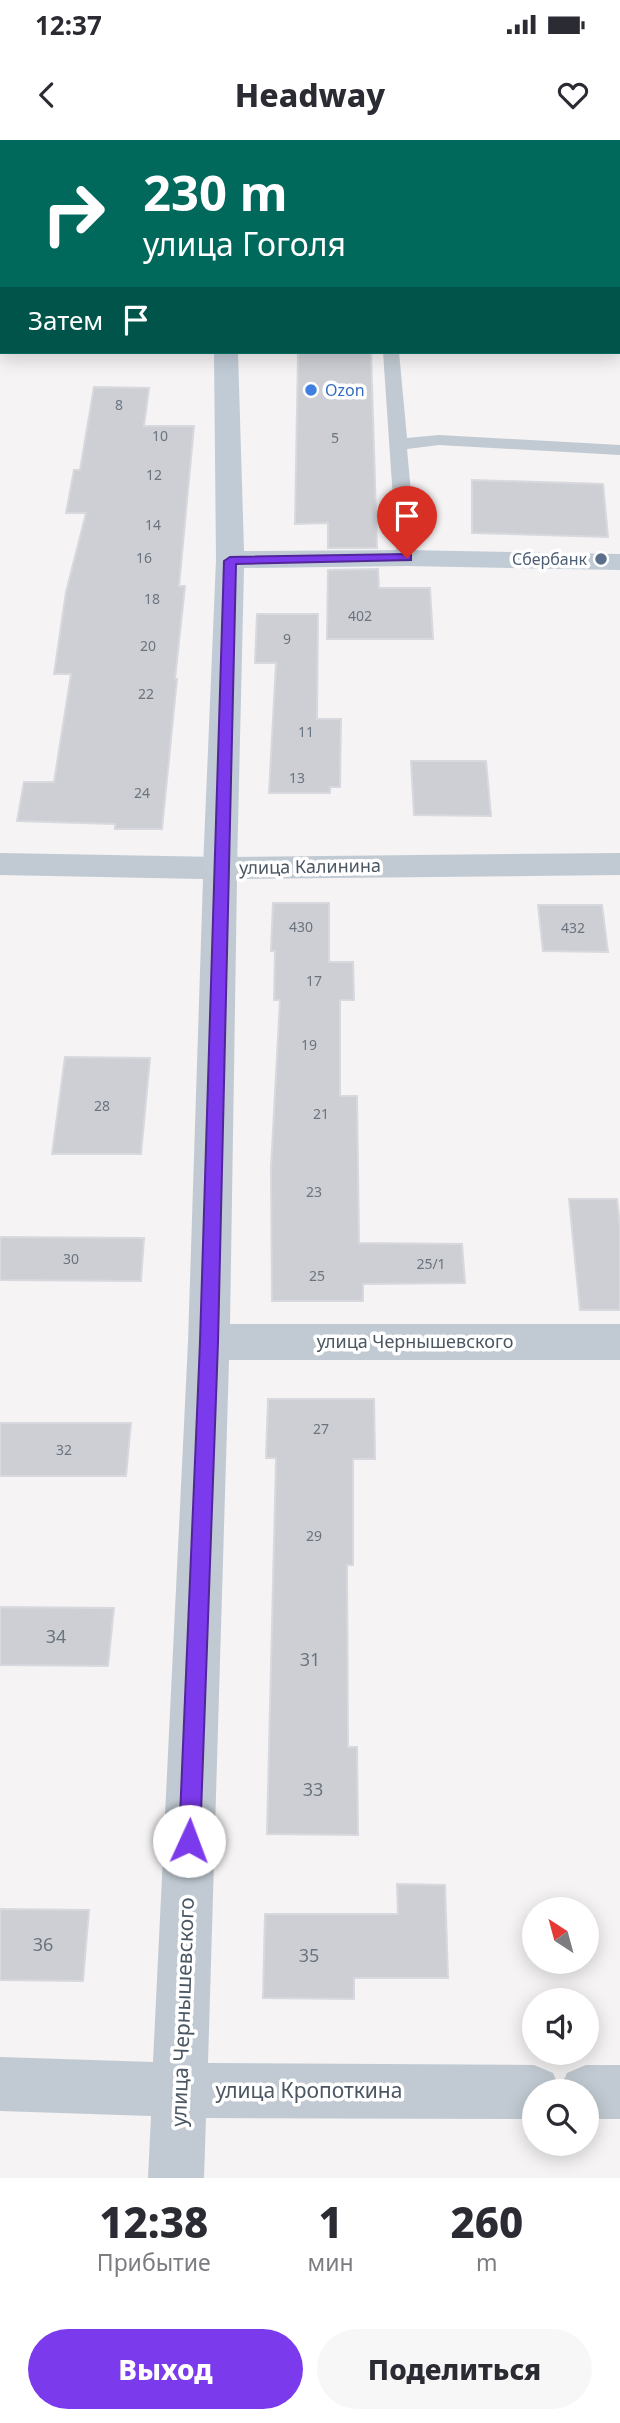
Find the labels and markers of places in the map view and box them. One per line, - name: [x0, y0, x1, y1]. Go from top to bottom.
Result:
- place label: Ozon: [325, 379, 365, 401]
- marker: Ozon: [303, 382, 319, 398]
- pin: [377, 486, 437, 558]
- place label: Сбербанк: [512, 548, 587, 570]
- marker: Сбербанк: [593, 551, 609, 567]

